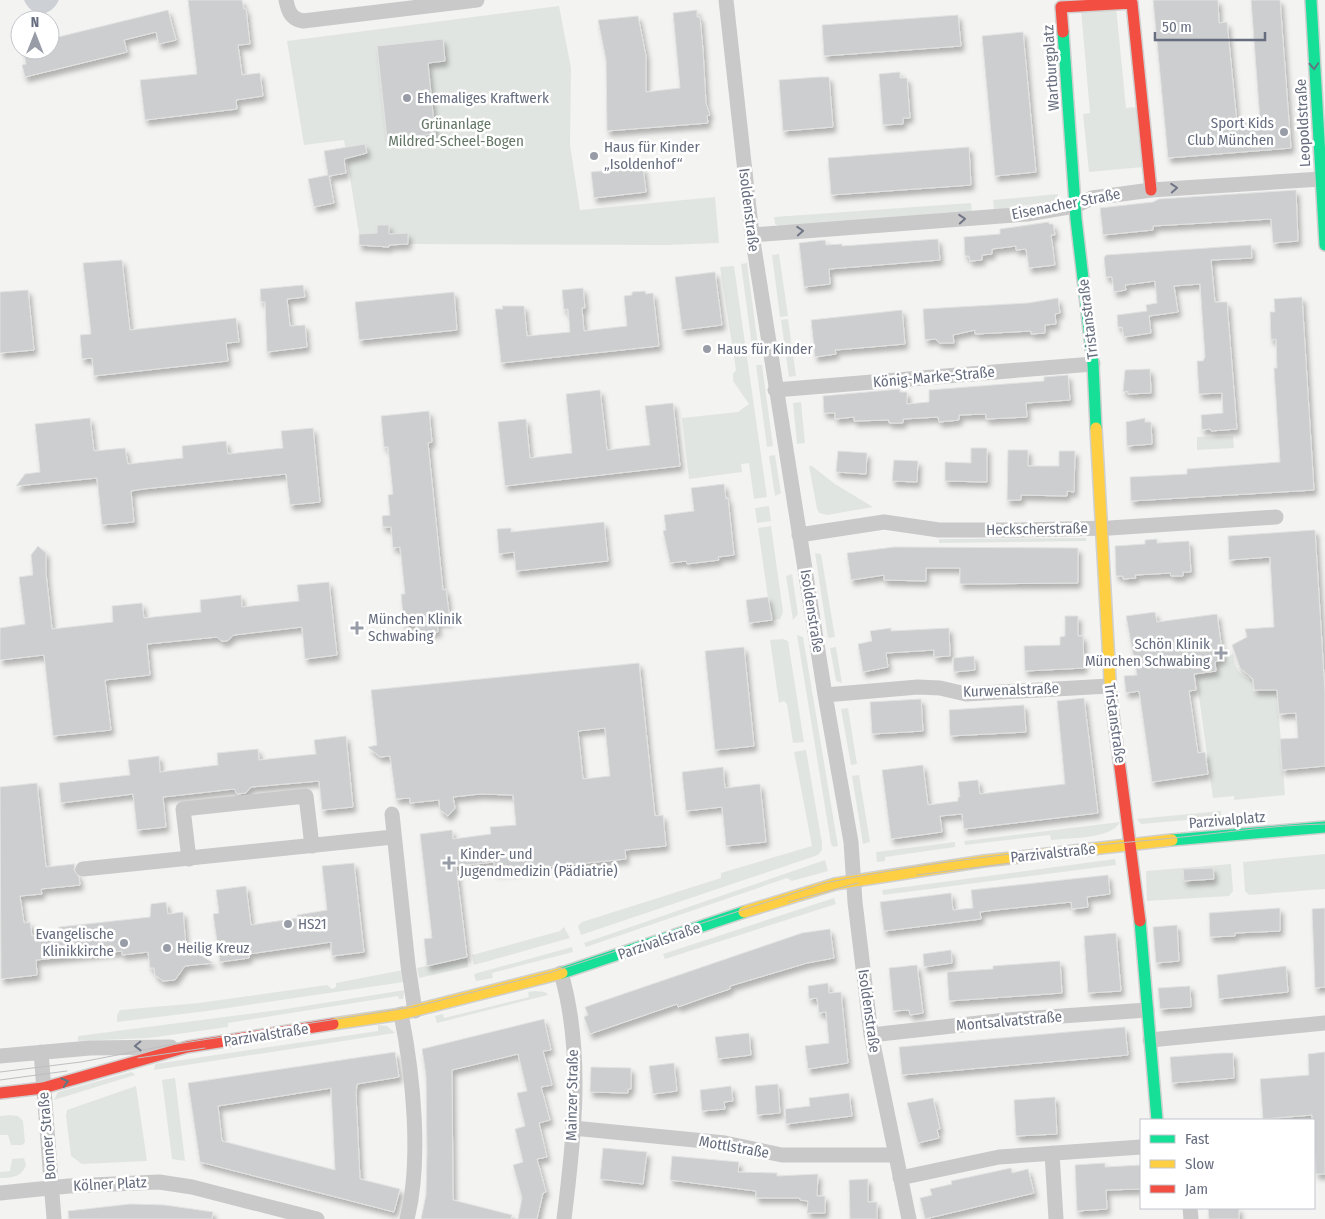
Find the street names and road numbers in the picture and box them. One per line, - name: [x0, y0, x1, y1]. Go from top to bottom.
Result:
- street label: Wartburgplatz: [1039, 24, 1063, 112]
- street label: Leopoldstraße: [1292, 78, 1314, 168]
- street label: Isoldenstraße: [735, 167, 763, 253]
- street label: Eisenacher Straße: [1010, 185, 1122, 223]
- street label: Tristanstraße: [1074, 278, 1102, 360]
- street label: König-Marke-Straße: [872, 363, 996, 391]
- street label: Heckscherstraße: [986, 519, 1088, 539]
- street label: Isoldenstraße: [797, 568, 827, 654]
- street label: Kurwenalstraße: [963, 679, 1059, 701]
- street label: Tristanstraße: [1100, 682, 1130, 764]
- street label: Parzivalplatz: [1188, 808, 1266, 832]
- street label: Parzivalstraße: [1009, 840, 1097, 866]
- street label: Parzivalstraße: [616, 919, 702, 963]
- street label: Isoldenstraße: [854, 968, 884, 1054]
- street label: Montsalvatstraße: [955, 1007, 1063, 1035]
- street label: Parzivalstraße: [222, 1019, 310, 1051]
- street label: Mainzer Straße: [562, 1049, 582, 1141]
- street label: Bonner Straße: [34, 1091, 60, 1181]
- street label: Mottlstraße: [697, 1132, 771, 1162]
- street label: Kölner Platz: [73, 1173, 147, 1195]

